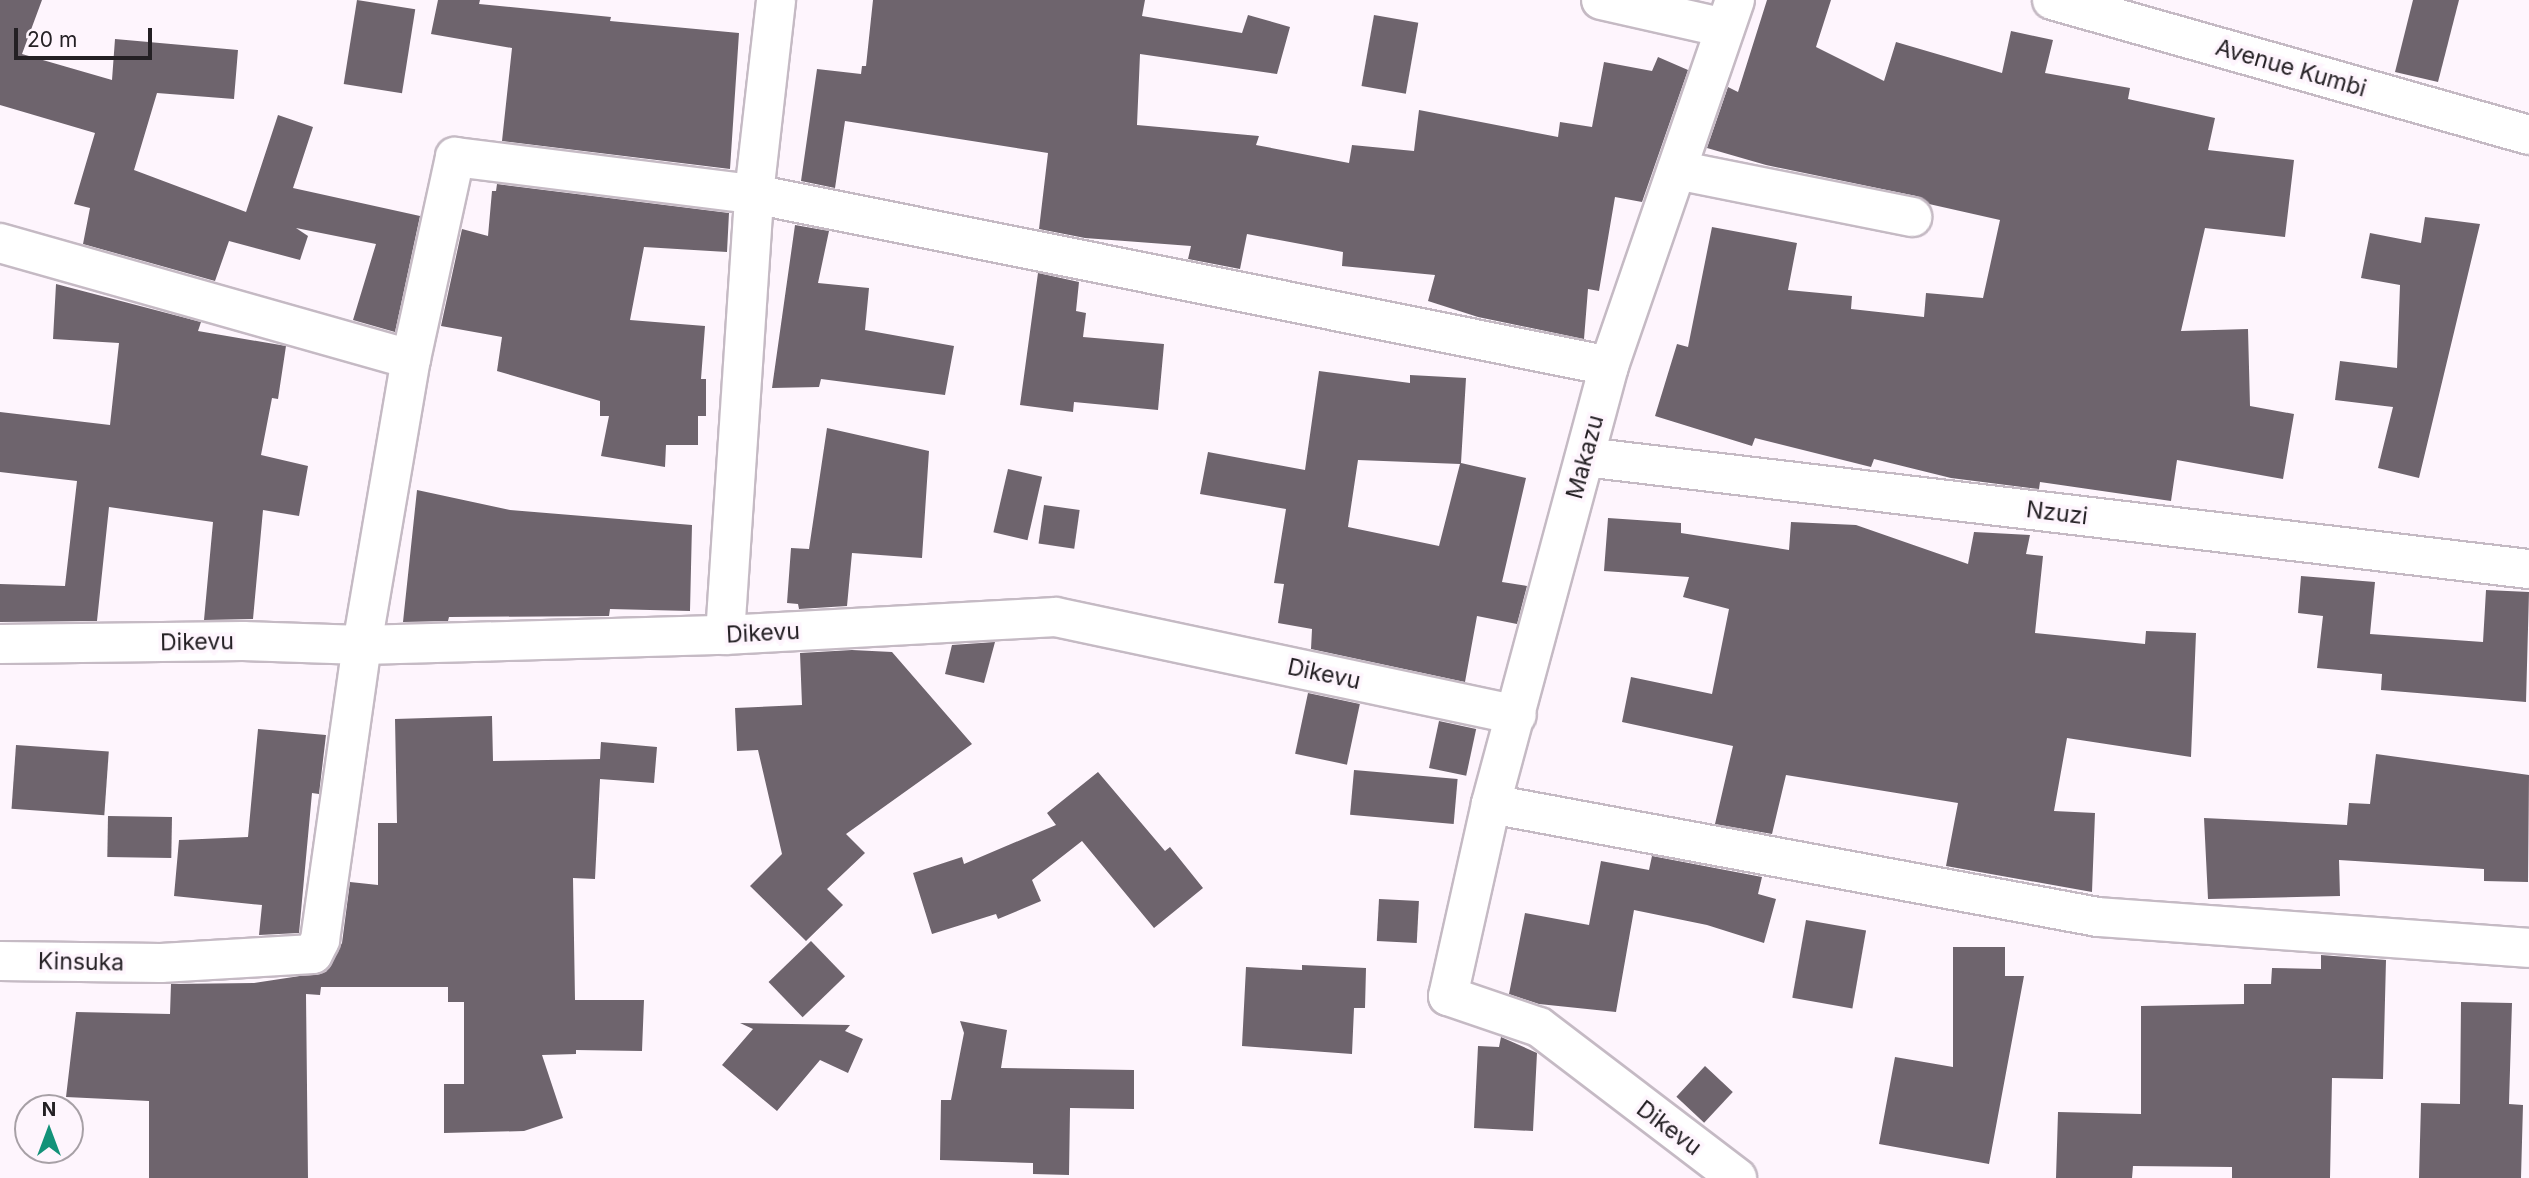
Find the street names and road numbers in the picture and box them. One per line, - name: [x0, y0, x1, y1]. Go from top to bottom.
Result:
- street label: Avenue Kumbi: [2213, 33, 2369, 103]
- street label: Makazu: [1561, 412, 1609, 502]
- street label: Nzuzi: [2025, 496, 2089, 530]
- street label: Dikevu: [725, 617, 801, 649]
- street label: Dikevu: [160, 628, 234, 656]
- street label: Dikevu: [1285, 653, 1363, 695]
- street label: Kinsuka: [38, 947, 124, 977]
- street label: Dikevu: [1631, 1095, 1707, 1161]

